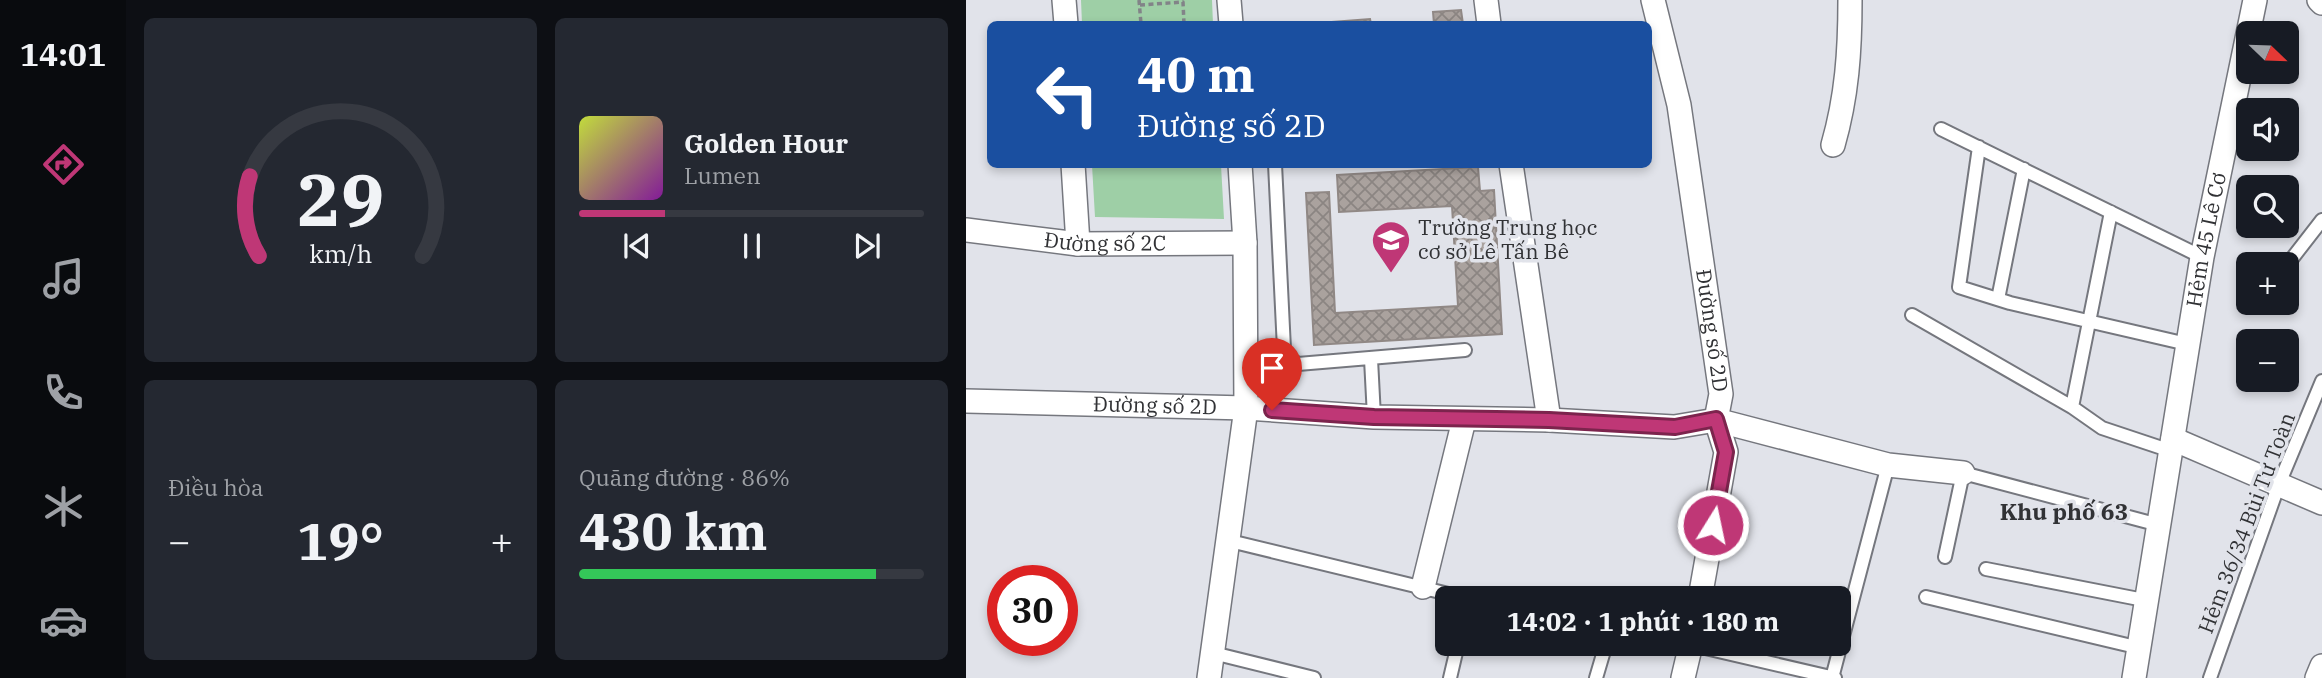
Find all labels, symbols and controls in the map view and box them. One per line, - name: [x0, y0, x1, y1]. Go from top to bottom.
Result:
- north arrow: [2236, 21, 2300, 84]
- map controls: [2236, 21, 2299, 392]
- text: 14:01: [20, 33, 106, 75]
- text: 40 m: [1137, 42, 1255, 105]
- icon: left: [1022, 49, 1113, 140]
- button: sound: [2236, 98, 2299, 161]
- text: Đường số 2D: [1137, 104, 1326, 146]
- text: Golden Hour: [684, 126, 848, 160]
- icon: directions: [39, 140, 88, 189]
- text: 29: [297, 152, 384, 247]
- text: Lumen: [684, 160, 761, 190]
- street label: Hẻm 45 Lê Cơ: [2179, 170, 2232, 309]
- button: search: [2236, 175, 2299, 238]
- place label: Trường Trung học cơ sở Lê Tấn Bê: [1418, 213, 1597, 265]
- school or university icon: Trường Trung học cơ sở Lê Tấn Bê: [1370, 219, 1412, 274]
- street label: Đường số 2C: [1042, 225, 1167, 258]
- icon: previous: [618, 227, 656, 265]
- icon: pause: [733, 227, 771, 265]
- icon: next: [848, 227, 886, 265]
- text: km/h: [309, 237, 372, 270]
- button: +: [2236, 252, 2299, 315]
- icon: music: [39, 254, 88, 303]
- street label: Đường số 2D: [1690, 267, 1736, 394]
- button: −: [2236, 329, 2299, 392]
- pin: [1242, 338, 1302, 410]
- icon: arrive: [1253, 349, 1291, 387]
- icon: phone: [39, 368, 88, 417]
- street label: Đường số 2D: [1093, 389, 1217, 420]
- street label: Hẻm 36/34 Bùi Tư Toàn: [2191, 408, 2301, 637]
- text: Quãng đường · 86%: [579, 462, 790, 492]
- text: Điều hòa: [168, 472, 264, 502]
- icon: climate: [39, 482, 88, 531]
- position arrow: [1676, 488, 1750, 562]
- district label: Khu phố 63: [2000, 496, 2128, 526]
- text: 430 km: [579, 497, 768, 564]
- text: 19°: [297, 507, 384, 574]
- text: −: [168, 516, 191, 565]
- text: +: [490, 516, 513, 565]
- speed limit sign: 30: [987, 565, 1078, 656]
- icon: car: [39, 596, 88, 645]
- text: 14:02 · 1 phút · 180 m: [1507, 604, 1779, 638]

